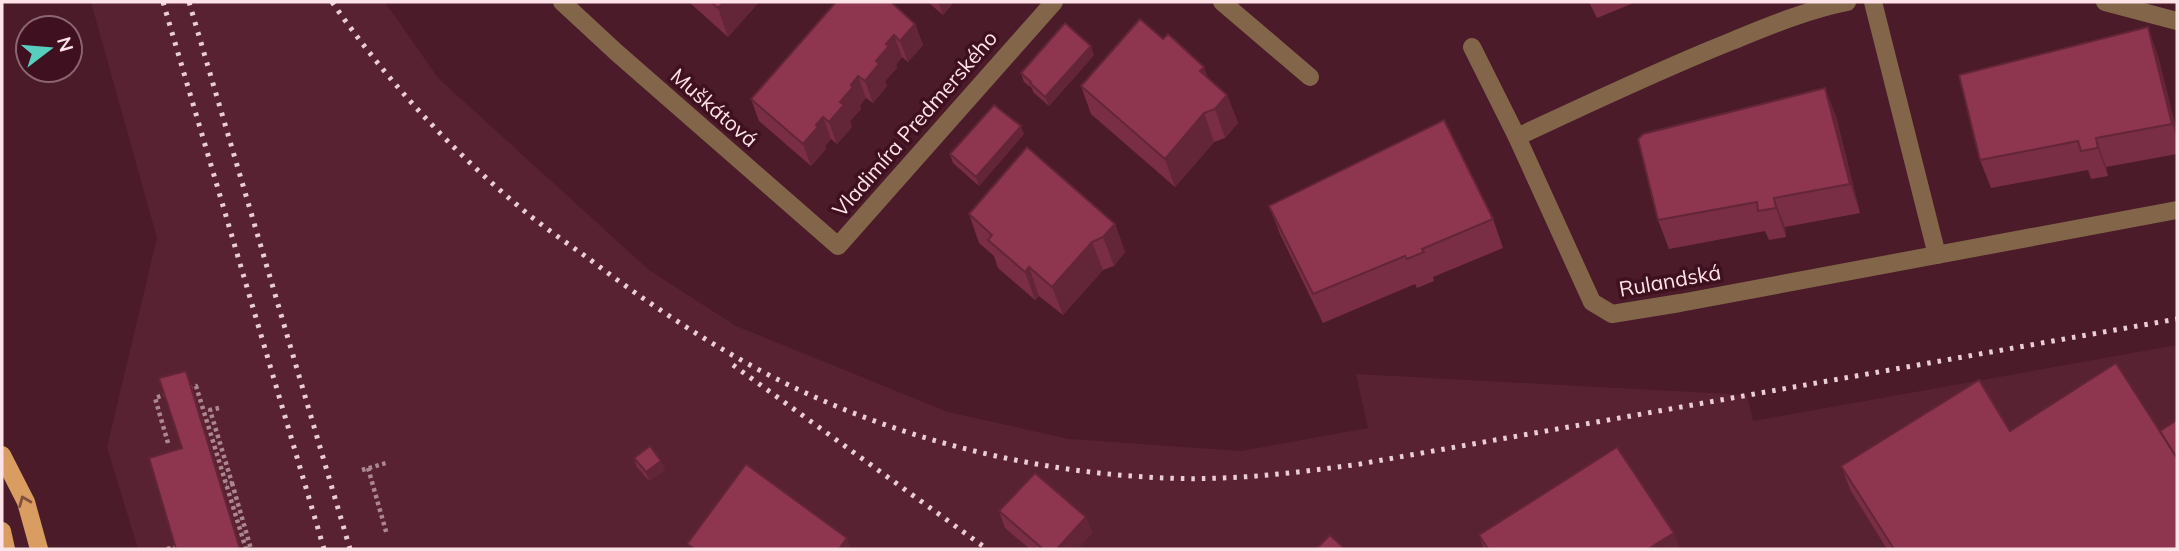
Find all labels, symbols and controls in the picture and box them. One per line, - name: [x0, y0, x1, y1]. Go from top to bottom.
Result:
- north arrow: [14, 14, 84, 84]
- street label: Vladimíra Predmerského: [826, 25, 1002, 222]
- text: N: [52, 34, 79, 55]
- street label: Muškátová: [666, 62, 763, 152]
- street label: Rulandská: [1617, 258, 1723, 302]
- one-way arrow: [18, 495, 32, 508]

